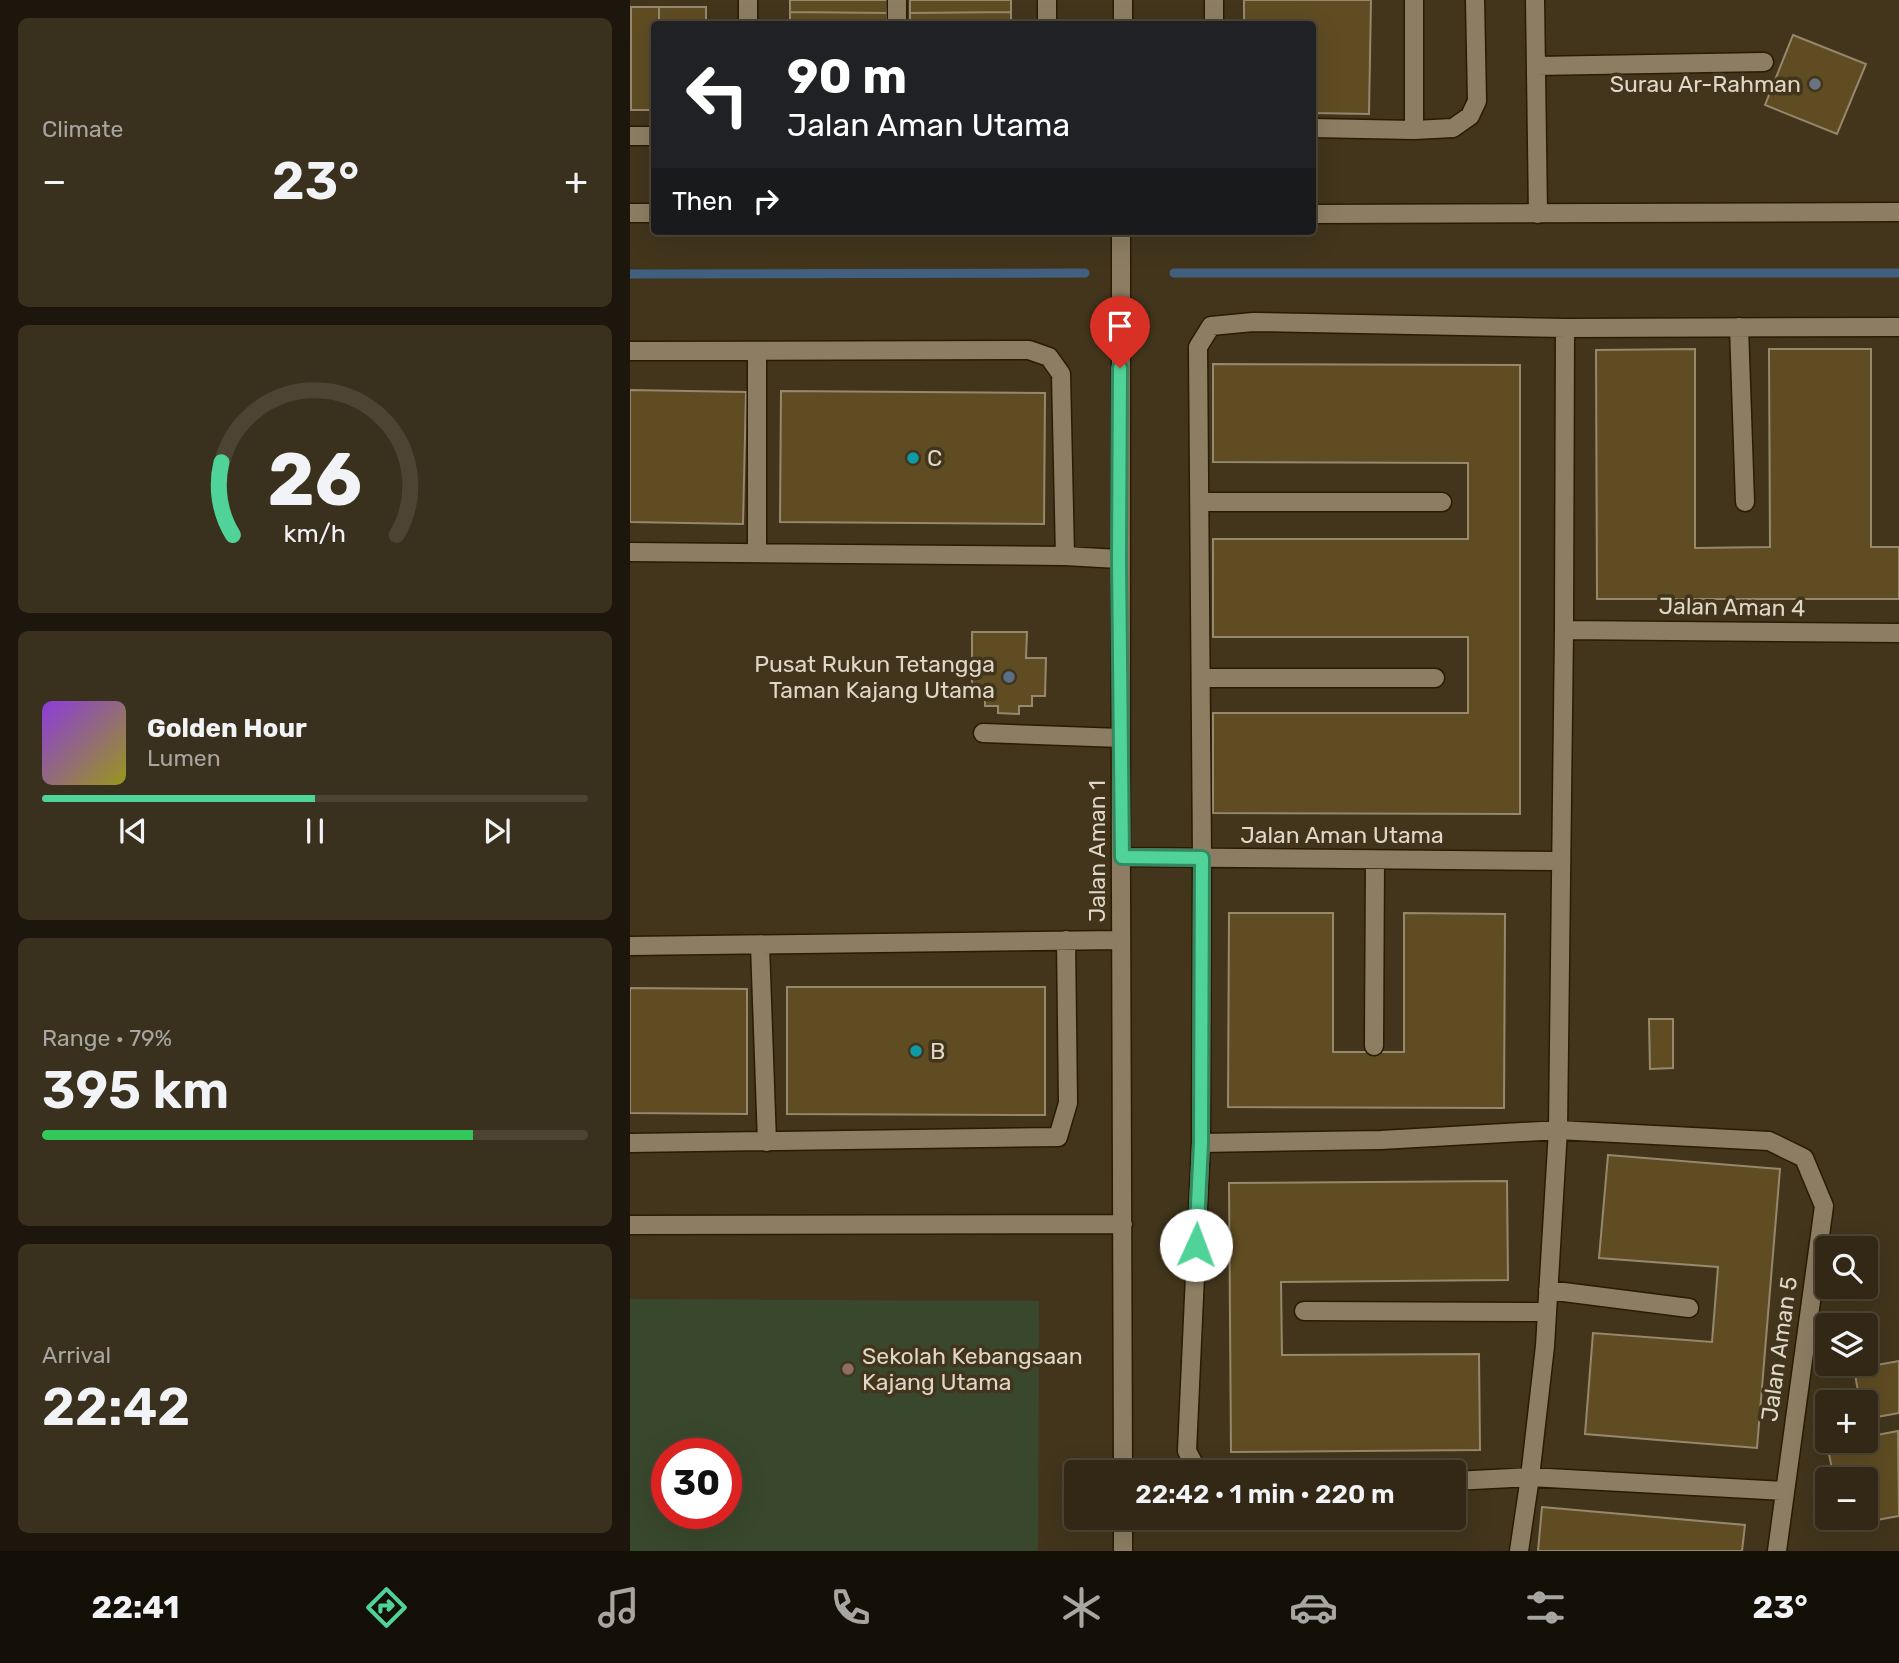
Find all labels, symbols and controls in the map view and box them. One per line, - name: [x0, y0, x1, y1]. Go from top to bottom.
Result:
- text: 90 m: [787, 47, 907, 105]
- icon: left: [672, 49, 763, 140]
- place label: Surau Ar-Rahman: [1610, 70, 1801, 98]
- marker: Surau Ar-Rahman: [1807, 76, 1823, 92]
- text: Jalan Aman Utama: [787, 106, 1070, 144]
- text: Climate: [42, 115, 123, 143]
- text: 23°: [272, 150, 359, 212]
- text: −: [42, 158, 67, 204]
- text: +: [564, 158, 588, 204]
- icon: right: [747, 182, 785, 220]
- text: Then: [672, 186, 733, 217]
- pin: [1090, 296, 1150, 368]
- icon: arrive: [1101, 307, 1139, 345]
- text: 26: [268, 437, 362, 523]
- place label: C: [927, 444, 942, 472]
- marker: C: [905, 450, 921, 466]
- text: km/h: [284, 519, 346, 548]
- street label: Jalan Aman 4: [1658, 592, 1806, 622]
- place label: Pusat Rukun Tetangga Taman Kajang Utama: [754, 650, 995, 704]
- marker: Pusat Rukun Tetangga Taman Kajang Utama: [1001, 669, 1017, 685]
- text: Golden Hour: [147, 713, 307, 744]
- text: Lumen: [147, 744, 221, 772]
- street label: Jalan Aman 1: [1083, 780, 1111, 922]
- icon: previous: [114, 812, 152, 850]
- icon: pause: [296, 812, 334, 850]
- icon: next: [478, 812, 516, 850]
- street label: Jalan Aman Utama: [1240, 821, 1444, 849]
- text: Range · 79%: [42, 1024, 172, 1052]
- place label: B: [930, 1037, 945, 1065]
- marker: B: [908, 1043, 924, 1059]
- text: 395 km: [42, 1059, 229, 1121]
- position arrow: [1159, 1208, 1233, 1282]
- map controls: [1815, 1236, 1878, 1530]
- button: search: [1815, 1236, 1878, 1299]
- street label: Jalan Aman 5: [1755, 1275, 1803, 1423]
- button: layers: [1815, 1313, 1878, 1376]
- text: Arrival: [42, 1341, 111, 1369]
- place label: Sekolah Kebangsaan Kajang Utama: [862, 1342, 1083, 1396]
- marker: Sekolah Kebangsaan Kajang Utama: [840, 1361, 856, 1377]
- text: 22:42: [42, 1376, 190, 1438]
- button: +: [1815, 1390, 1878, 1453]
- speed limit sign: 30: [651, 1438, 742, 1529]
- button: −: [1815, 1467, 1878, 1530]
- text: 22:42 · 1 min · 220 m: [1135, 1479, 1395, 1510]
- icon: directions: [362, 1583, 411, 1632]
- icon: music: [594, 1583, 643, 1632]
- icon: phone: [826, 1583, 875, 1632]
- icon: climate: [1057, 1583, 1106, 1632]
- icon: car: [1289, 1583, 1338, 1632]
- icon: filters: [1521, 1583, 1570, 1632]
- text: 22:41: [91, 1588, 179, 1626]
- text: 23°: [1753, 1588, 1808, 1626]

